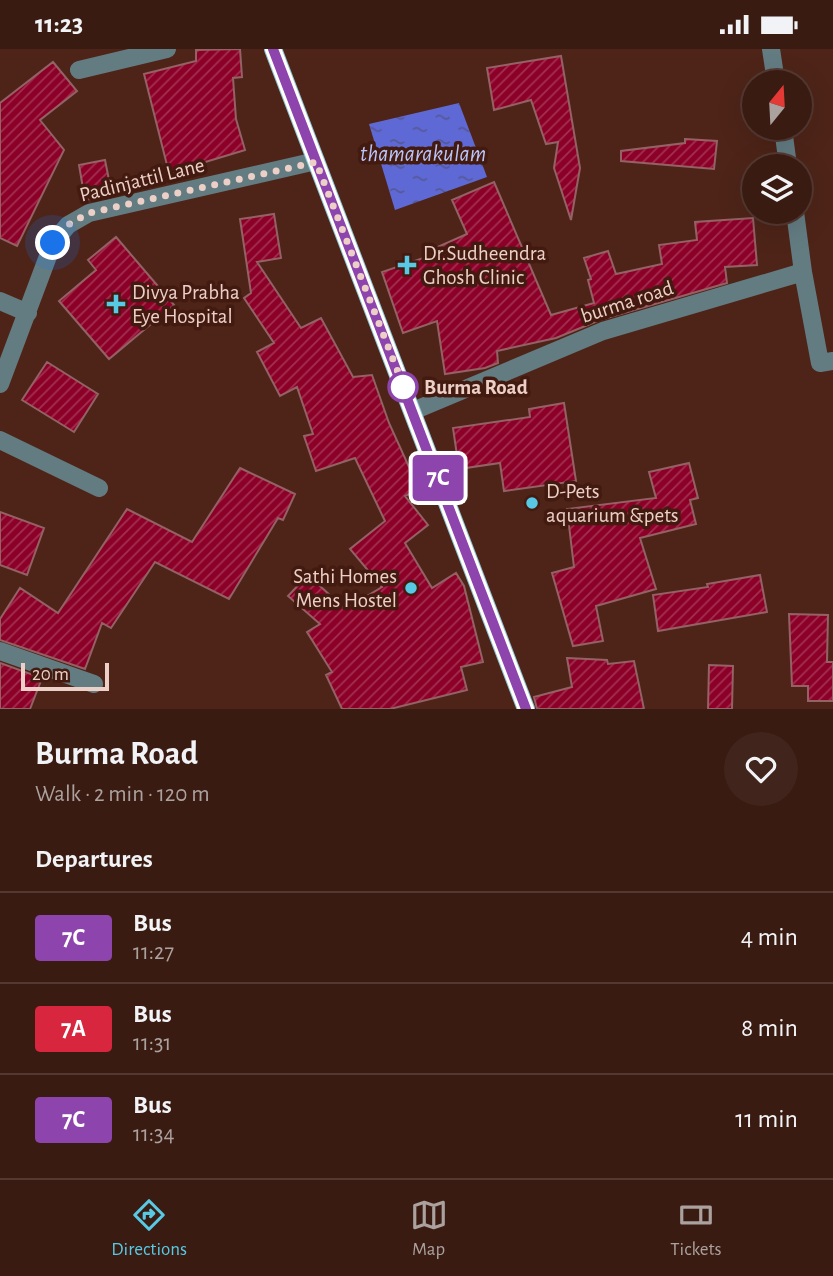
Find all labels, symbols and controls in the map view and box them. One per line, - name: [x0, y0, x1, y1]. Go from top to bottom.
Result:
- text: 11:23: [35, 11, 83, 37]
- north arrow: [742, 70, 812, 140]
- map controls: [742, 70, 812, 224]
- water label: thamarakulam: [360, 143, 486, 166]
- street label: Padinjattil Lane: [77, 154, 207, 206]
- button: layers: [742, 154, 812, 224]
- your location: [35, 225, 70, 260]
- place label: Dr.Sudheendra Ghosh Clinic: [423, 243, 546, 288]
- marker: Dr.Sudheendra Ghosh Clinic: [397, 255, 417, 275]
- street label: burma road: [578, 277, 676, 327]
- place label: Divya Prabha Eye Hospital: [132, 282, 240, 327]
- marker: Divya Prabha Eye Hospital: [106, 294, 126, 314]
- marker: Burma Road: [388, 372, 418, 402]
- place label: Burma Road: [424, 377, 528, 398]
- line badge: 7C: [406, 455, 470, 501]
- text: 7C: [427, 466, 449, 490]
- place label: D-Pets aquarium &pets: [546, 481, 679, 526]
- marker: D-Pets aquarium &pets: [524, 495, 540, 511]
- place label: Sathi Homes Mens Hostel: [293, 566, 397, 611]
- marker: Sathi Homes Mens Hostel: [403, 580, 419, 596]
- scale bar: [21, 660, 108, 692]
- text: 20 m: [32, 665, 69, 684]
- button: heart: [724, 732, 798, 806]
- text: Burma Road: [35, 738, 198, 771]
- text: Walk · 2 min · 120 m: [35, 783, 210, 806]
- text: Departures: [35, 846, 153, 872]
- text: Bus: [133, 910, 172, 936]
- text: 4 min: [741, 924, 798, 950]
- text: 7C: [62, 926, 85, 950]
- text: 11:27: [133, 941, 174, 964]
- text: Bus: [133, 1001, 172, 1027]
- text: 8 min: [741, 1015, 798, 1041]
- text: 7A: [61, 1017, 86, 1041]
- text: 11:31: [133, 1032, 171, 1055]
- text: Bus: [133, 1092, 172, 1118]
- text: 11 min: [735, 1106, 798, 1132]
- text: 7C: [62, 1108, 85, 1132]
- text: 11:34: [133, 1123, 175, 1146]
- tab: Directions: [111, 1196, 187, 1261]
- tab: Map: [410, 1196, 448, 1261]
- tab: Tickets: [670, 1196, 722, 1261]

